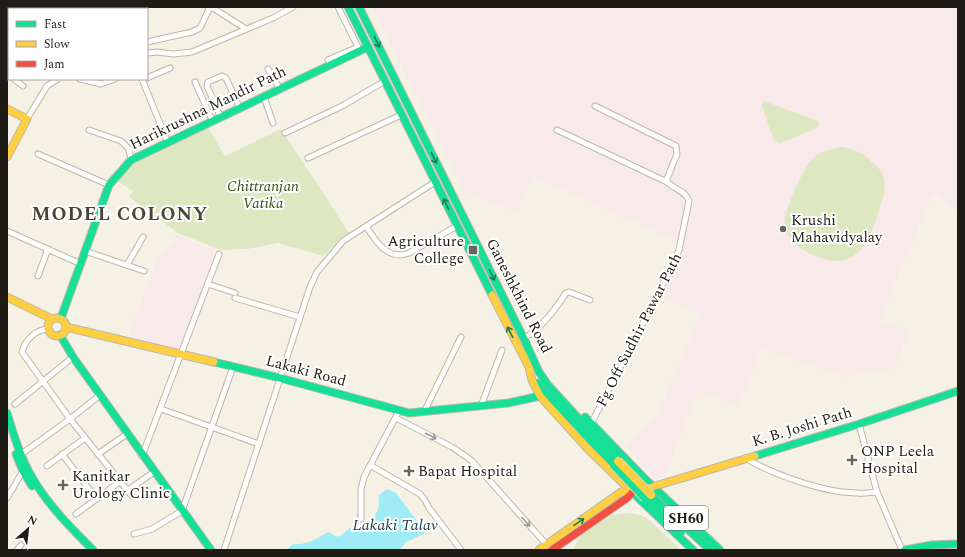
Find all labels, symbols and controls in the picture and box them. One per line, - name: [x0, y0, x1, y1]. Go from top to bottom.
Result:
- legend: [8, 8, 148, 80]
- text: Fast: [44, 15, 66, 34]
- text: Slow: [44, 35, 70, 54]
- one-way arrow: [374, 36, 381, 48]
- text: Jam: [44, 55, 65, 74]
- street label: Harikrushna Mandir Path: [126, 60, 290, 156]
- one-way arrow: [431, 152, 438, 164]
- park label: Chittranjan Vatika: [227, 175, 299, 215]
- one-way arrow: [442, 198, 449, 210]
- district label: MODEL COLONY: [32, 200, 208, 229]
- place label: Krushi Mahavidyalay: [791, 209, 883, 249]
- marker: Krushi Mahavidyalay: [778, 224, 788, 234]
- place label: Agriculture College: [387, 230, 464, 270]
- street label: Ganeshkhind Road: [480, 235, 558, 357]
- marker: Agriculture College: [467, 244, 479, 256]
- street label: Fg Off Sudhir Pawar Path: [590, 249, 688, 411]
- one-way arrow: [489, 269, 496, 281]
- one-way arrow: [506, 327, 513, 339]
- street label: Lakaki Road: [263, 349, 349, 393]
- street label: K. B. Joshi Path: [749, 401, 855, 453]
- one-way arrow: [424, 433, 436, 440]
- place label: ONP Leela Hospital: [861, 440, 935, 480]
- marker: ONP Leela Hospital: [846, 454, 858, 466]
- place label: Bapat Hospital: [418, 460, 517, 483]
- place label: Kanitkar Urology Clinic: [72, 465, 170, 505]
- marker: Bapat Hospital: [403, 465, 415, 477]
- marker: Kanitkar Urology Clinic: [57, 479, 69, 491]
- road number: SH60: [664, 506, 708, 530]
- north arrow: [8, 509, 48, 549]
- text: N: [25, 511, 40, 530]
- water label: Lakaki Talav: [352, 513, 438, 537]
- one-way arrow: [522, 517, 531, 527]
- one-way arrow: [573, 518, 584, 526]

